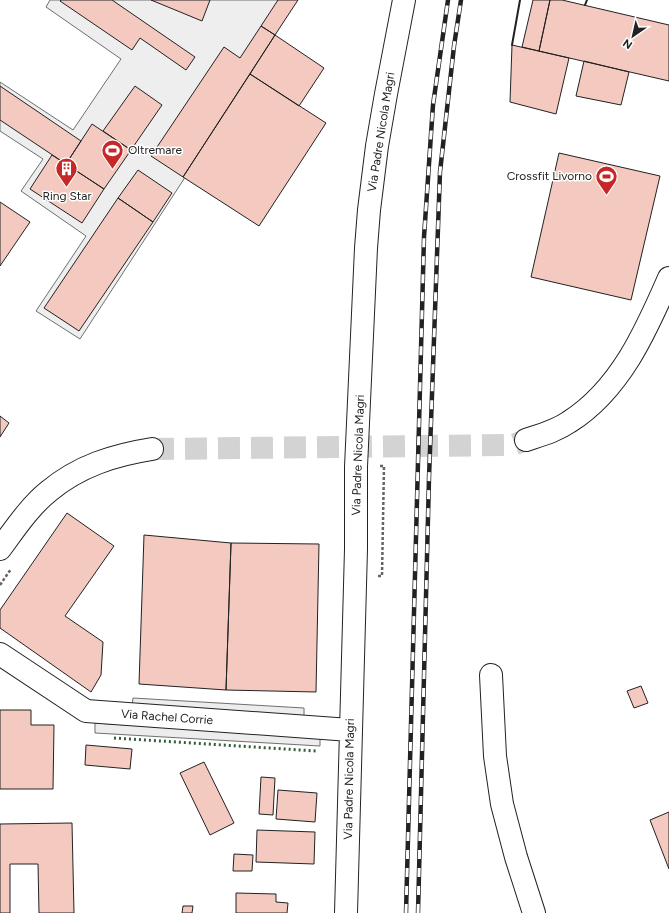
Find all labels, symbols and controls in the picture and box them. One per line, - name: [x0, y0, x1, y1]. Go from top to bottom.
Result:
- north arrow: [613, 16, 653, 56]
- text: N: [621, 36, 635, 52]
- street label: Via Padre Nicola Magri: [365, 71, 397, 193]
- sports icon: Oltremare: [99, 137, 125, 170]
- place label: Oltremare: [128, 143, 182, 157]
- building icon: Ring Star: [54, 156, 80, 189]
- sports icon: Crossfit Livorno: [594, 163, 620, 196]
- place label: Crossfit Livorno: [507, 169, 592, 183]
- place label: Ring Star: [42, 189, 92, 203]
- street label: Via Padre Nicola Magri: [349, 394, 367, 516]
- street label: Via Rachel Corrie: [121, 707, 214, 727]
- street label: Via Padre Nicola Magri: [341, 718, 357, 840]

